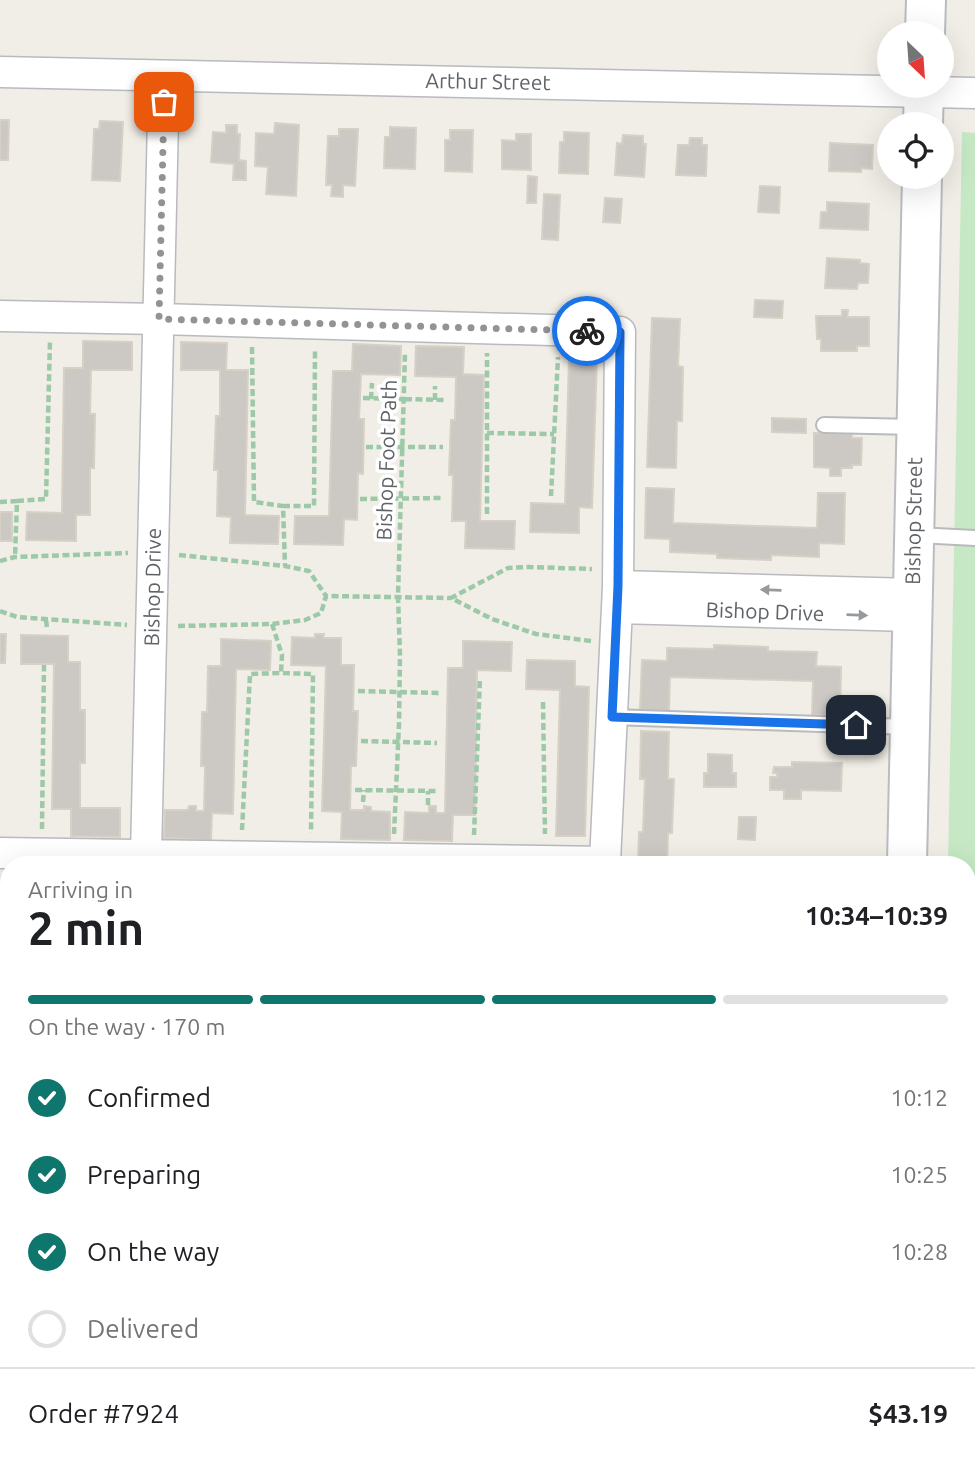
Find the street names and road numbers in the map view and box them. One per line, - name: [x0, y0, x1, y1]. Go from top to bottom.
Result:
- street label: Arthur Street: [425, 68, 551, 94]
- street label: Bishop Foot Path: [371, 379, 401, 541]
- street label: Bishop Street: [900, 457, 926, 585]
- street label: Bishop Drive: [139, 527, 165, 646]
- street label: Bishop Drive: [705, 597, 825, 625]

